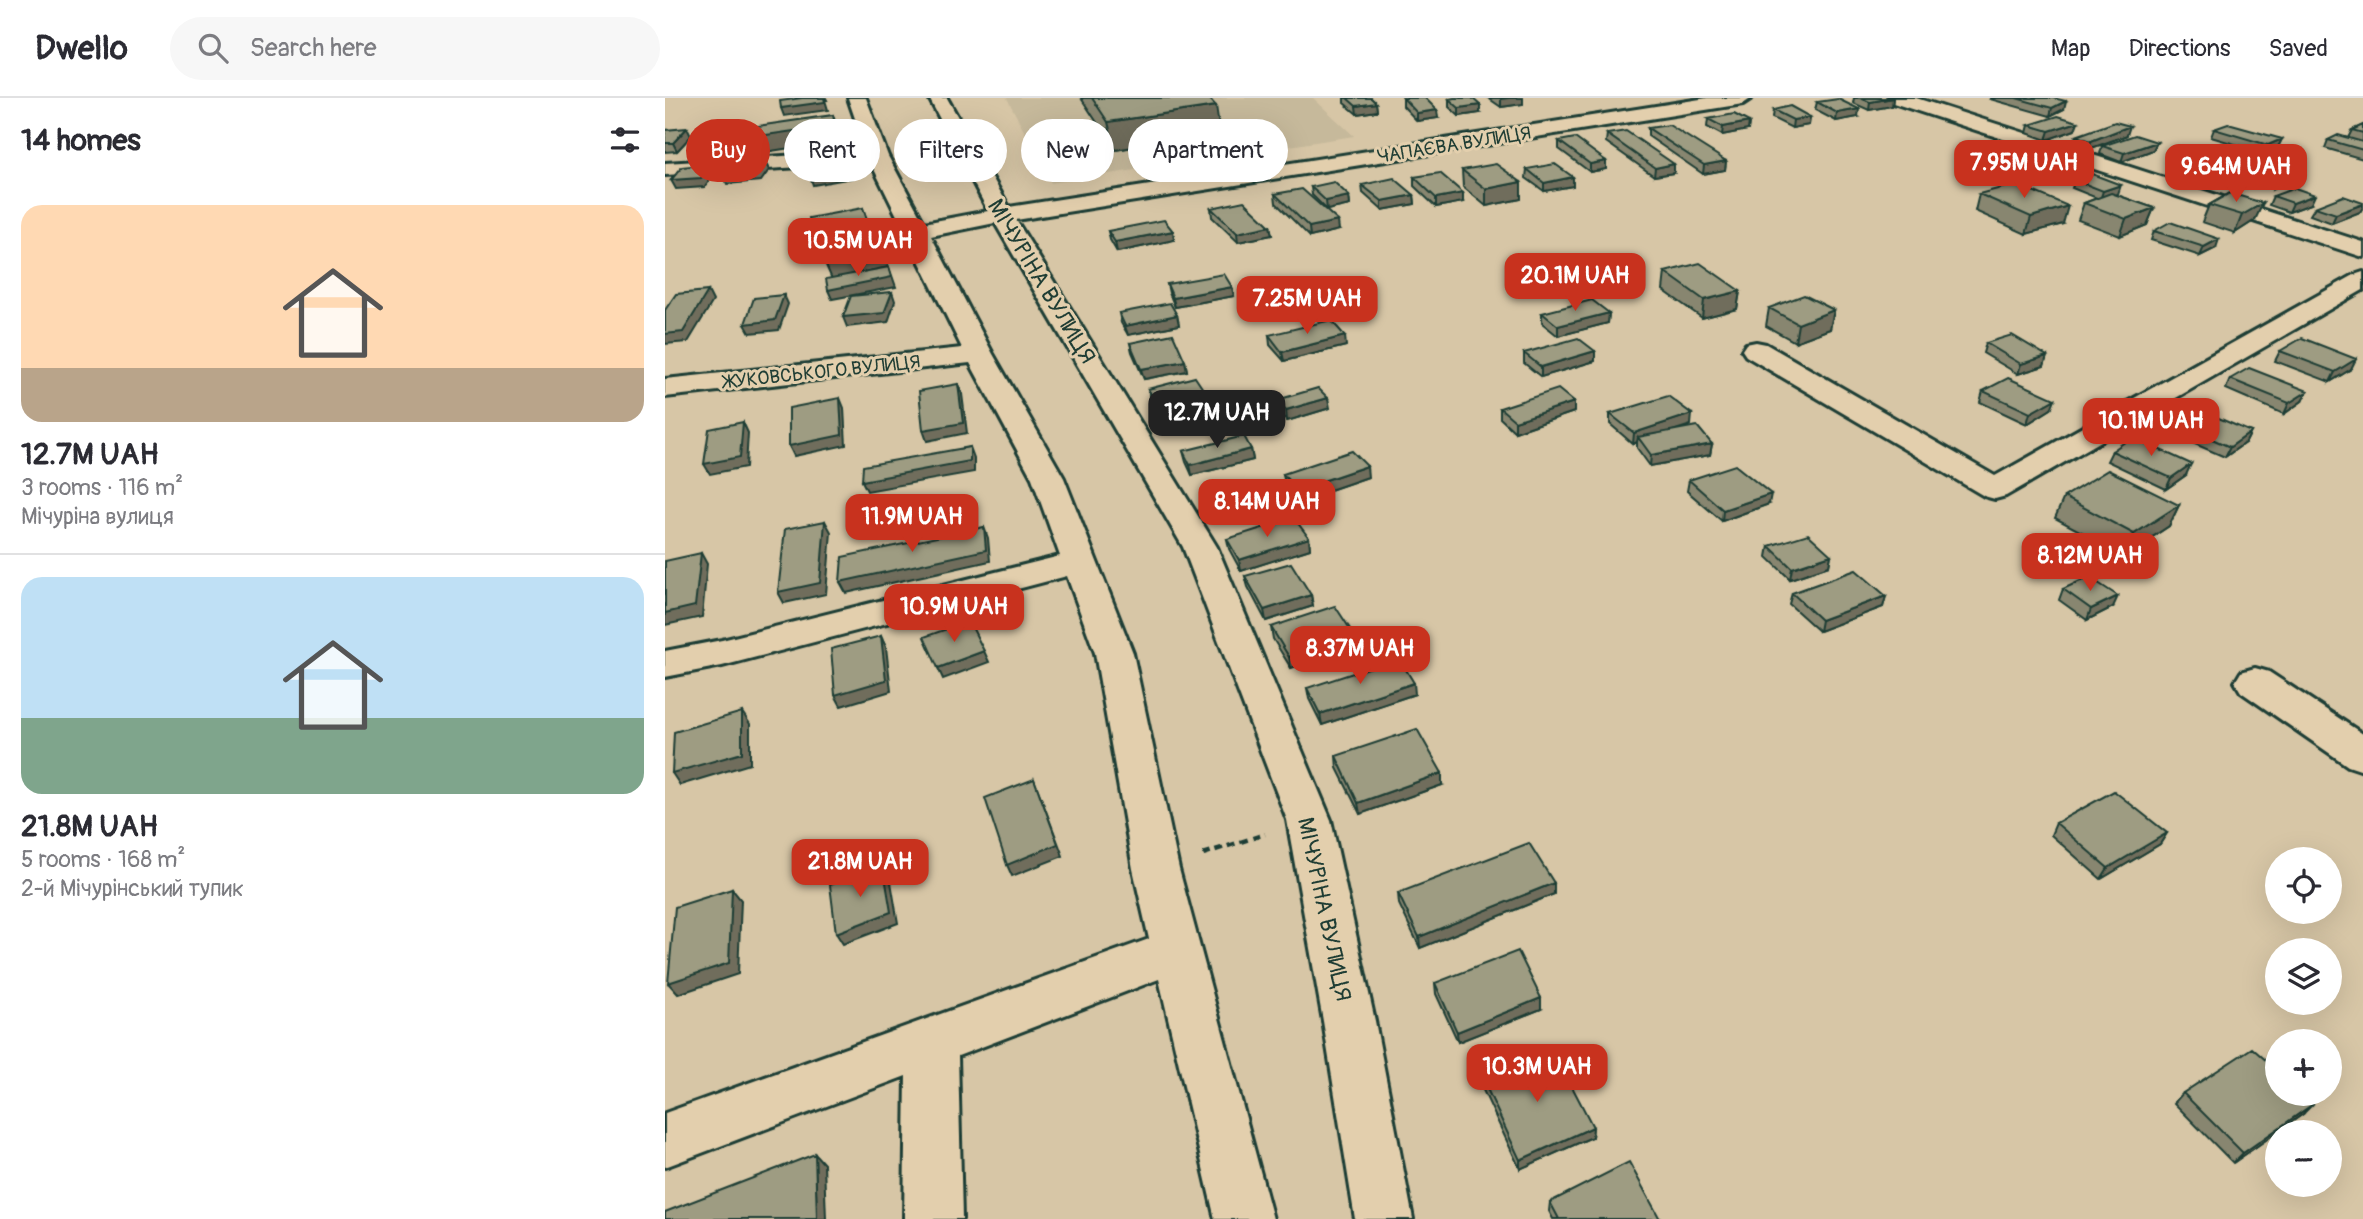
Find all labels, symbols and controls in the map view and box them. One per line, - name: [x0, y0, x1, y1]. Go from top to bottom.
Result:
- search box: [170, 17, 660, 80]
- text: Dwello: [35, 28, 128, 69]
- icon: search: [194, 29, 232, 67]
- text: Search here: [250, 32, 377, 64]
- text: Map: [2051, 34, 2091, 63]
- text: Directions: [2129, 34, 2230, 63]
- text: Saved: [2268, 34, 2328, 63]
- chip: Buy: [686, 119, 770, 182]
- chip: Rent: [784, 119, 880, 182]
- chip: Filters: [894, 119, 1007, 182]
- chip: New: [1021, 119, 1114, 182]
- chip: Apartment: [1128, 119, 1288, 182]
- icon: filters: [606, 121, 644, 159]
- street label: ЧАПАЄВА ВУЛИЦЯ: [1375, 121, 1533, 169]
- text: 14 homes: [21, 122, 141, 159]
- pin: 7.95M UAH: [1944, 140, 2104, 200]
- pin: 9.64M UAH: [2156, 144, 2316, 204]
- text: 7.95M UAH: [1970, 148, 2078, 177]
- text: 9.64M UAH: [2181, 152, 2291, 181]
- street label: МІЧУРІНА ВУЛИЦЯ: [981, 194, 1102, 369]
- pin: 10.5M UAH: [778, 218, 938, 278]
- text: 10.5M UAH: [804, 226, 912, 255]
- icon: home: [270, 250, 396, 376]
- pin: 20.1M UAH: [1495, 254, 1655, 313]
- text: 20.1M UAH: [1521, 261, 1629, 290]
- pin: 7.25M UAH: [1227, 276, 1387, 336]
- text: 7.25M UAH: [1253, 284, 1361, 313]
- street label: ЖУКОВСЬКОГО ВУЛИЦЯ: [720, 350, 922, 395]
- pin: 12.7M UAH: [1137, 390, 1297, 450]
- text: 12.7M UAH: [1164, 398, 1270, 427]
- pin: 10.1M UAH: [2071, 398, 2231, 458]
- text: 10.1M UAH: [2099, 406, 2204, 435]
- text: 12.7M UAH: [21, 436, 158, 473]
- text: 3 rooms · 116 m²: [21, 473, 183, 502]
- pin: 8.14M UAH: [1187, 480, 1347, 539]
- text: 8.14M UAH: [1214, 487, 1320, 516]
- pin: 11.9M UAH: [832, 494, 992, 554]
- text: Мічуріна вулиця: [21, 502, 174, 531]
- text: 11.9M UAH: [861, 502, 963, 531]
- pin: 8.12M UAH: [2010, 533, 2170, 593]
- text: 8.12M UAH: [2038, 541, 2142, 570]
- pin: 10.9M UAH: [874, 584, 1034, 644]
- text: 10.9M UAH: [900, 592, 1008, 621]
- icon: home: [270, 622, 396, 748]
- pin: 8.37M UAH: [1280, 626, 1440, 686]
- text: 8.37M UAH: [1306, 634, 1414, 663]
- text: 21.8M UAH: [21, 808, 158, 845]
- street label: МІЧУРІНА ВУЛИЦЯ: [1291, 815, 1358, 1004]
- pin: 21.8M UAH: [780, 840, 940, 899]
- text: 5 rooms · 168 m²: [21, 845, 185, 874]
- text: 21.8M UAH: [808, 847, 912, 876]
- map controls: [2265, 847, 2342, 1197]
- button: locate: [2265, 847, 2342, 924]
- text: 2-й Мічурінський тупик: [21, 874, 244, 903]
- button: layers: [2265, 938, 2342, 1015]
- button: +: [2265, 1029, 2342, 1106]
- pin: 10.3M UAH: [1457, 1044, 1617, 1104]
- text: 10.3M UAH: [1483, 1052, 1591, 1081]
- button: −: [2265, 1120, 2342, 1197]

